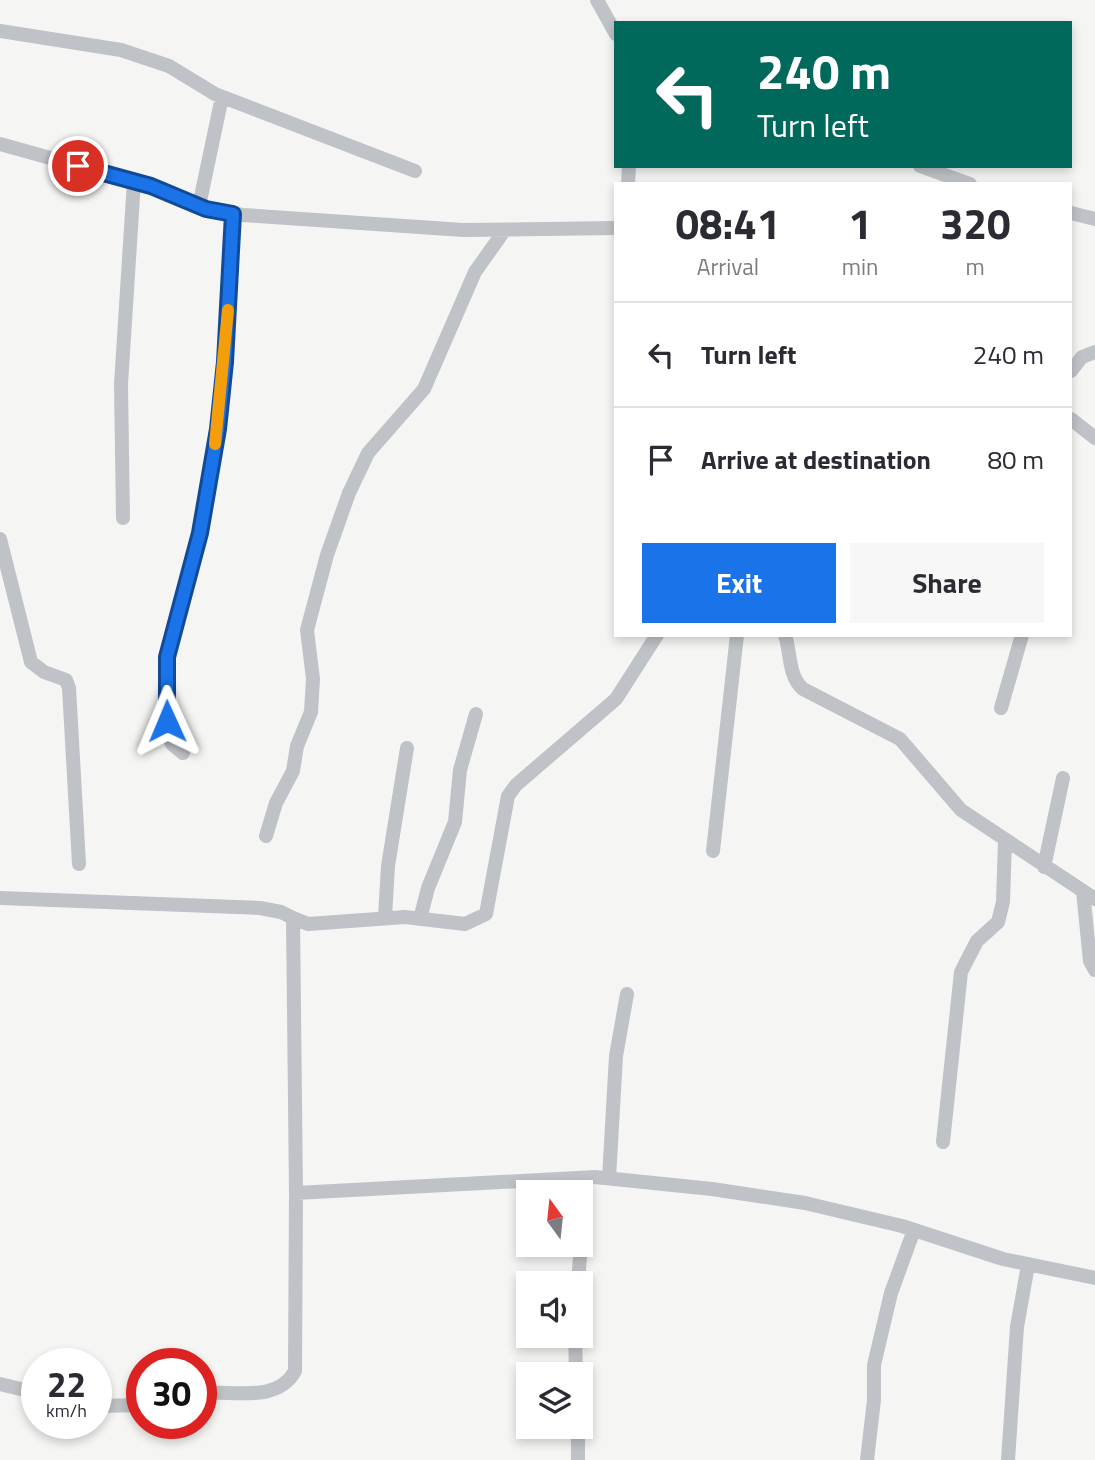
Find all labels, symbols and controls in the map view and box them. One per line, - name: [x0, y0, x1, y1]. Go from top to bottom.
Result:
- text: 240 m: [757, 33, 891, 108]
- icon: left: [642, 49, 733, 140]
- text: Turn left: [757, 101, 869, 149]
- pin: [48, 136, 108, 196]
- icon: arrive: [59, 147, 97, 185]
- text: 08:41: [675, 191, 780, 255]
- text: 1: [848, 191, 872, 255]
- text: 320: [940, 191, 1010, 255]
- text: Arrival: [697, 249, 759, 284]
- text: min: [842, 249, 878, 284]
- text: m: [966, 249, 985, 284]
- text: Turn left: [701, 335, 796, 374]
- text: 240 m: [973, 335, 1044, 374]
- icon: left: [642, 336, 680, 374]
- text: Arrive at destination: [701, 440, 931, 479]
- text: 80 m: [987, 440, 1044, 479]
- icon: arrive: [642, 441, 680, 479]
- button: Exit: [642, 543, 836, 623]
- button: Share: [850, 543, 1044, 623]
- position arrow: [130, 684, 204, 758]
- north arrow: [516, 1180, 593, 1256]
- map controls: [516, 1180, 593, 1439]
- button: sound: [516, 1271, 593, 1348]
- speed limit sign: 30: [126, 1348, 217, 1439]
- text: 22: [47, 1357, 86, 1411]
- button: layers: [516, 1362, 593, 1439]
- text: km/h: [46, 1397, 87, 1424]

